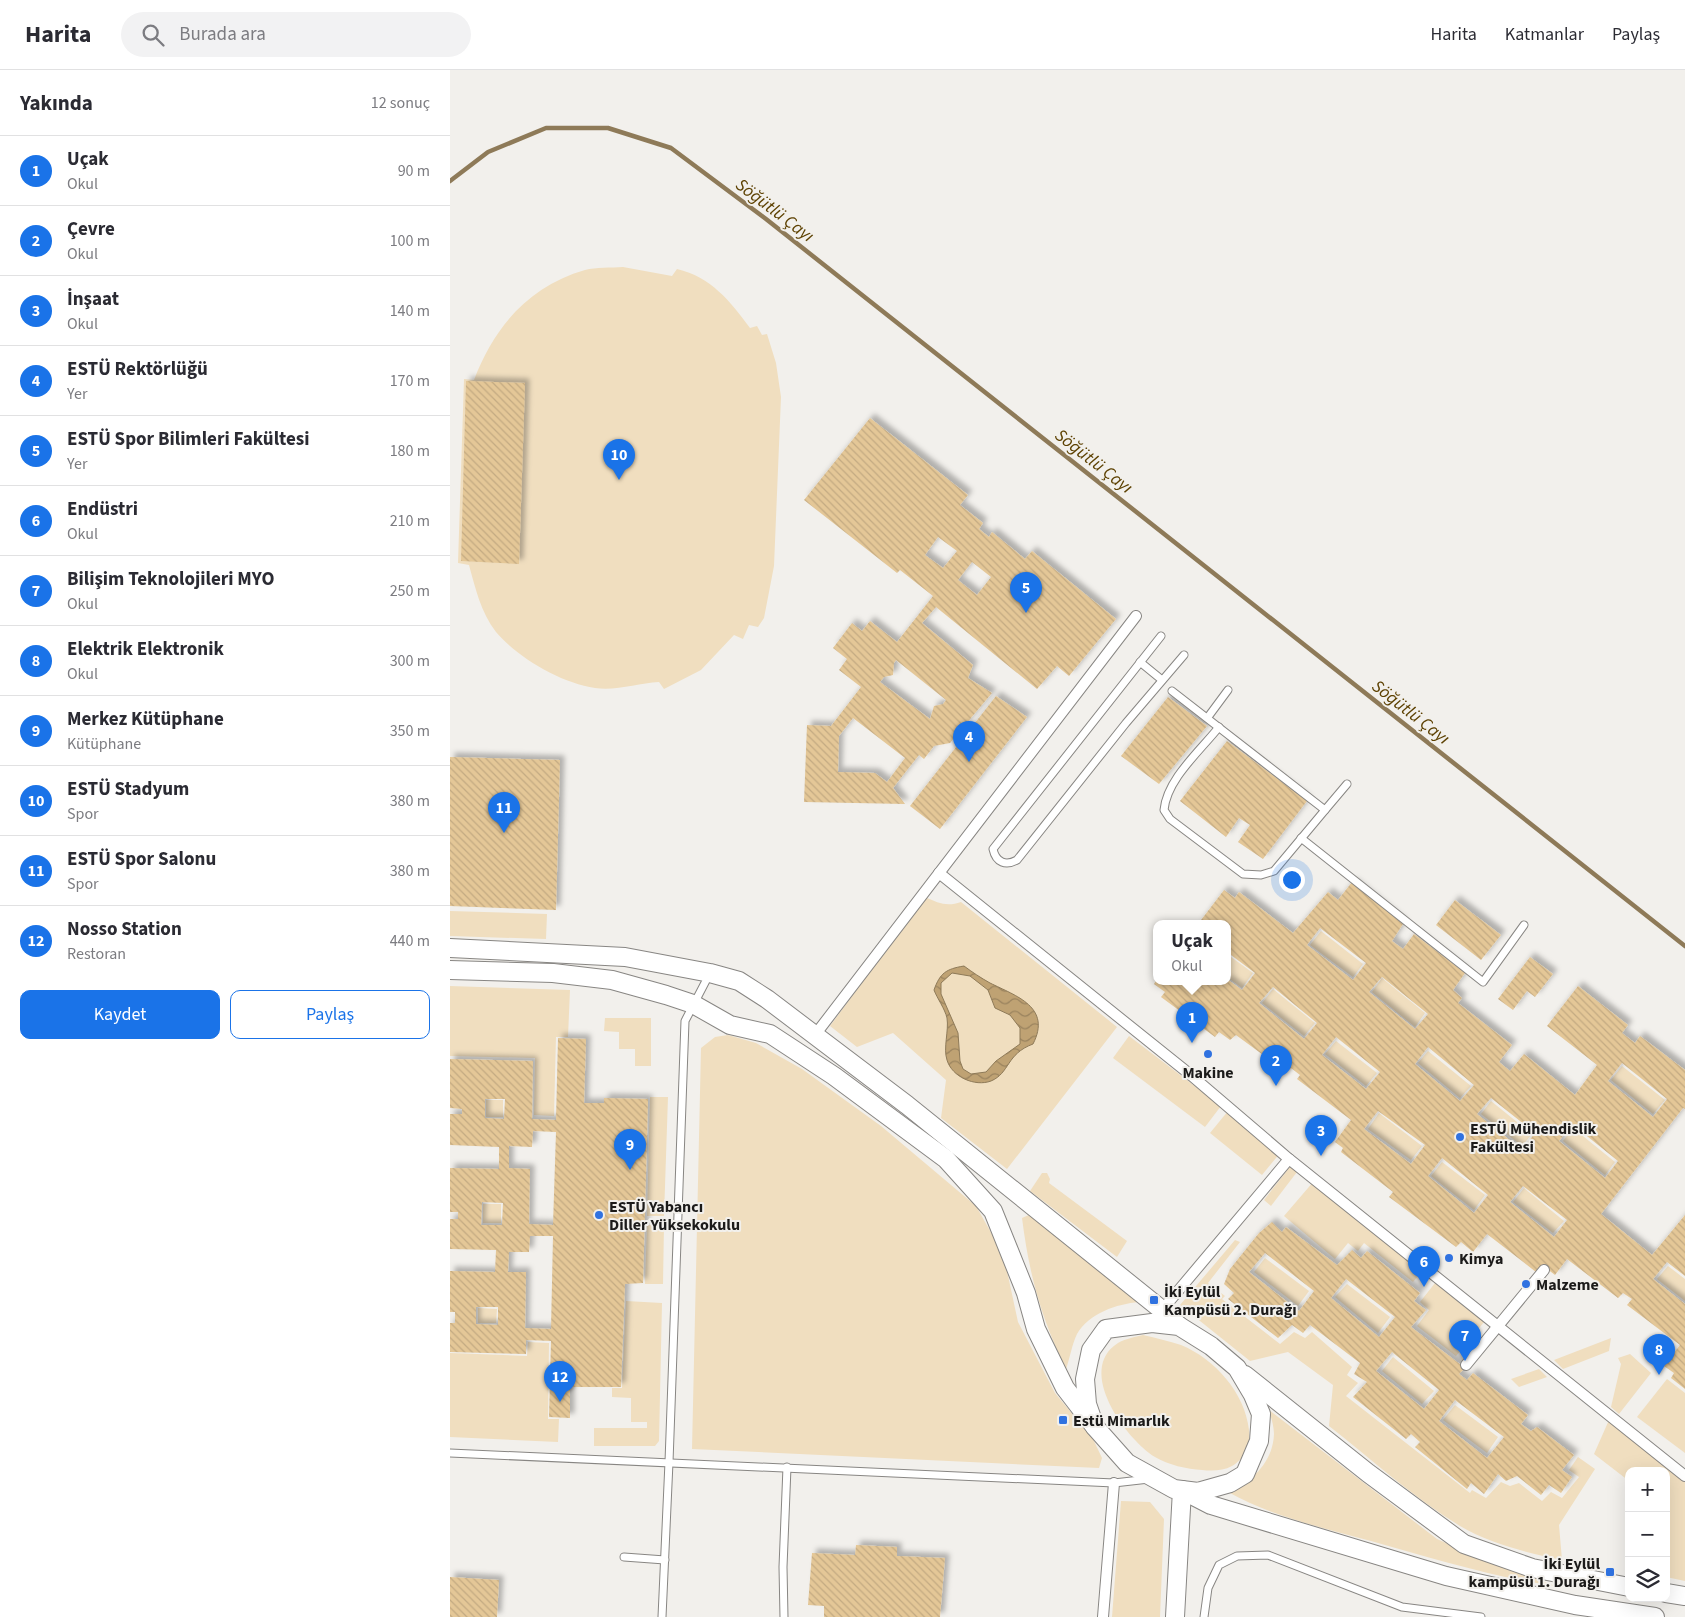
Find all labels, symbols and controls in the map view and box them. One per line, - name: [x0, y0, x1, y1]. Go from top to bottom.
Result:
- search box: [121, 12, 471, 57]
- text: Harita: [25, 17, 91, 52]
- icon: search: [139, 21, 167, 49]
- text: Burada ara: [179, 21, 266, 48]
- text: Harita: [1431, 22, 1477, 47]
- text: Katmanlar: [1505, 22, 1584, 47]
- text: Paylaş: [1612, 22, 1660, 47]
- text: Yakında: [20, 88, 93, 118]
- text: 12 sonuç: [371, 92, 430, 114]
- text: Uçak: [67, 146, 109, 173]
- text: 1: [32, 160, 40, 182]
- text: 90 m: [398, 160, 430, 182]
- text: Okul: [67, 173, 98, 195]
- water label: Söğütlü Çayı: [730, 173, 819, 248]
- text: Çevre: [67, 216, 115, 243]
- text: 2: [32, 230, 40, 252]
- text: 100 m: [390, 230, 430, 252]
- text: Okul: [67, 243, 98, 265]
- text: İnşaat: [67, 286, 119, 313]
- text: 3: [32, 300, 40, 322]
- text: 140 m: [390, 300, 430, 322]
- text: Okul: [67, 313, 98, 335]
- text: ESTÜ Rektörlüğü: [67, 356, 208, 383]
- text: 4: [32, 370, 40, 392]
- text: 170 m: [390, 370, 430, 392]
- text: Yer: [67, 383, 87, 405]
- water label: Söğütlü Çayı: [1050, 423, 1138, 500]
- text: ESTÜ Spor Bilimleri Fakültesi: [67, 426, 310, 453]
- pin: 10: [603, 439, 635, 480]
- text: 5: [32, 440, 40, 462]
- text: 180 m: [390, 440, 430, 462]
- text: Yer: [67, 453, 87, 475]
- text: Endüstri: [67, 496, 138, 523]
- text: 6: [32, 510, 40, 532]
- text: 210 m: [390, 510, 430, 532]
- text: Okul: [67, 523, 98, 545]
- text: Bilişim Teknolojileri MYO: [67, 566, 274, 593]
- pin: 5: [1010, 572, 1042, 613]
- text: 7: [32, 580, 40, 602]
- text: 250 m: [390, 580, 430, 602]
- text: Okul: [67, 593, 98, 615]
- text: Elektrik Elektronik: [67, 636, 224, 663]
- text: 8: [32, 650, 40, 672]
- text: 300 m: [390, 650, 430, 672]
- text: Okul: [67, 663, 98, 685]
- water label: Söğütlü Çayı: [1367, 674, 1455, 751]
- text: Merkez Kütüphane: [67, 706, 224, 733]
- text: 9: [32, 720, 40, 742]
- text: 350 m: [390, 720, 430, 742]
- pin: 4: [953, 721, 985, 762]
- text: Kütüphane: [67, 733, 141, 755]
- text: ESTÜ Stadyum: [67, 776, 189, 803]
- text: 10: [28, 790, 44, 812]
- text: 380 m: [390, 790, 430, 812]
- pin: 11: [488, 792, 520, 833]
- text: Spor: [67, 803, 99, 825]
- text: ESTÜ Spor Salonu: [67, 846, 216, 873]
- text: 11: [28, 860, 44, 882]
- text: 380 m: [390, 860, 430, 882]
- your location: [1279, 867, 1305, 893]
- text: Spor: [67, 873, 99, 895]
- text: Nosso Station: [67, 916, 182, 943]
- popup: [1153, 920, 1231, 985]
- text: Uçak: [1171, 928, 1213, 955]
- text: 12: [28, 930, 44, 952]
- text: 440 m: [390, 930, 430, 952]
- text: Restoran: [67, 943, 126, 965]
- text: Okul: [1171, 955, 1202, 977]
- button: Kaydet: [20, 990, 220, 1039]
- button: Paylaş: [230, 990, 430, 1039]
- pin: 1: [1176, 1002, 1208, 1043]
- pin: 2: [1260, 1045, 1292, 1086]
- marker: Makine: [1202, 1048, 1214, 1060]
- place label: Makine: [1182, 1062, 1234, 1084]
- pin: 3: [1305, 1115, 1337, 1156]
- place label: ESTÜ Mühendislik Fakültesi: [1470, 1118, 1597, 1158]
- pin: 9: [614, 1129, 646, 1170]
- marker: ESTÜ Mühendislik Fakültesi: [1454, 1131, 1466, 1143]
- place label: ESTÜ Yabancı Diller Yüksekokulu: [609, 1196, 740, 1236]
- marker: ESTÜ Yabancı Diller Yüksekokulu: [593, 1209, 605, 1221]
- pin: 6: [1408, 1246, 1440, 1287]
- place label: Kimya: [1459, 1248, 1503, 1270]
- marker: Kimya: [1443, 1252, 1455, 1264]
- place label: Malzeme: [1536, 1274, 1599, 1296]
- marker: Malzeme: [1520, 1278, 1532, 1290]
- place label: İki Eylül Kampüsü 2. Durağı: [1164, 1281, 1297, 1321]
- marker: İki Eylül Kampüsü 2. Durağı: [1148, 1294, 1160, 1306]
- pin: 7: [1449, 1320, 1481, 1361]
- pin: 8: [1643, 1334, 1675, 1375]
- pin: 12: [544, 1361, 576, 1402]
- place label: Estü Mimarlık: [1073, 1410, 1170, 1432]
- marker: Estü Mimarlık: [1057, 1414, 1069, 1426]
- map controls: [1625, 1467, 1670, 1602]
- button: +: [1625, 1467, 1670, 1512]
- button: −: [1625, 1512, 1670, 1557]
- place label: İki Eylül kampüsü 1. Durağı: [1469, 1553, 1600, 1593]
- button: layers: [1625, 1557, 1670, 1602]
- marker: İki Eylül kampüsü 1. Durağı: [1604, 1566, 1616, 1578]

